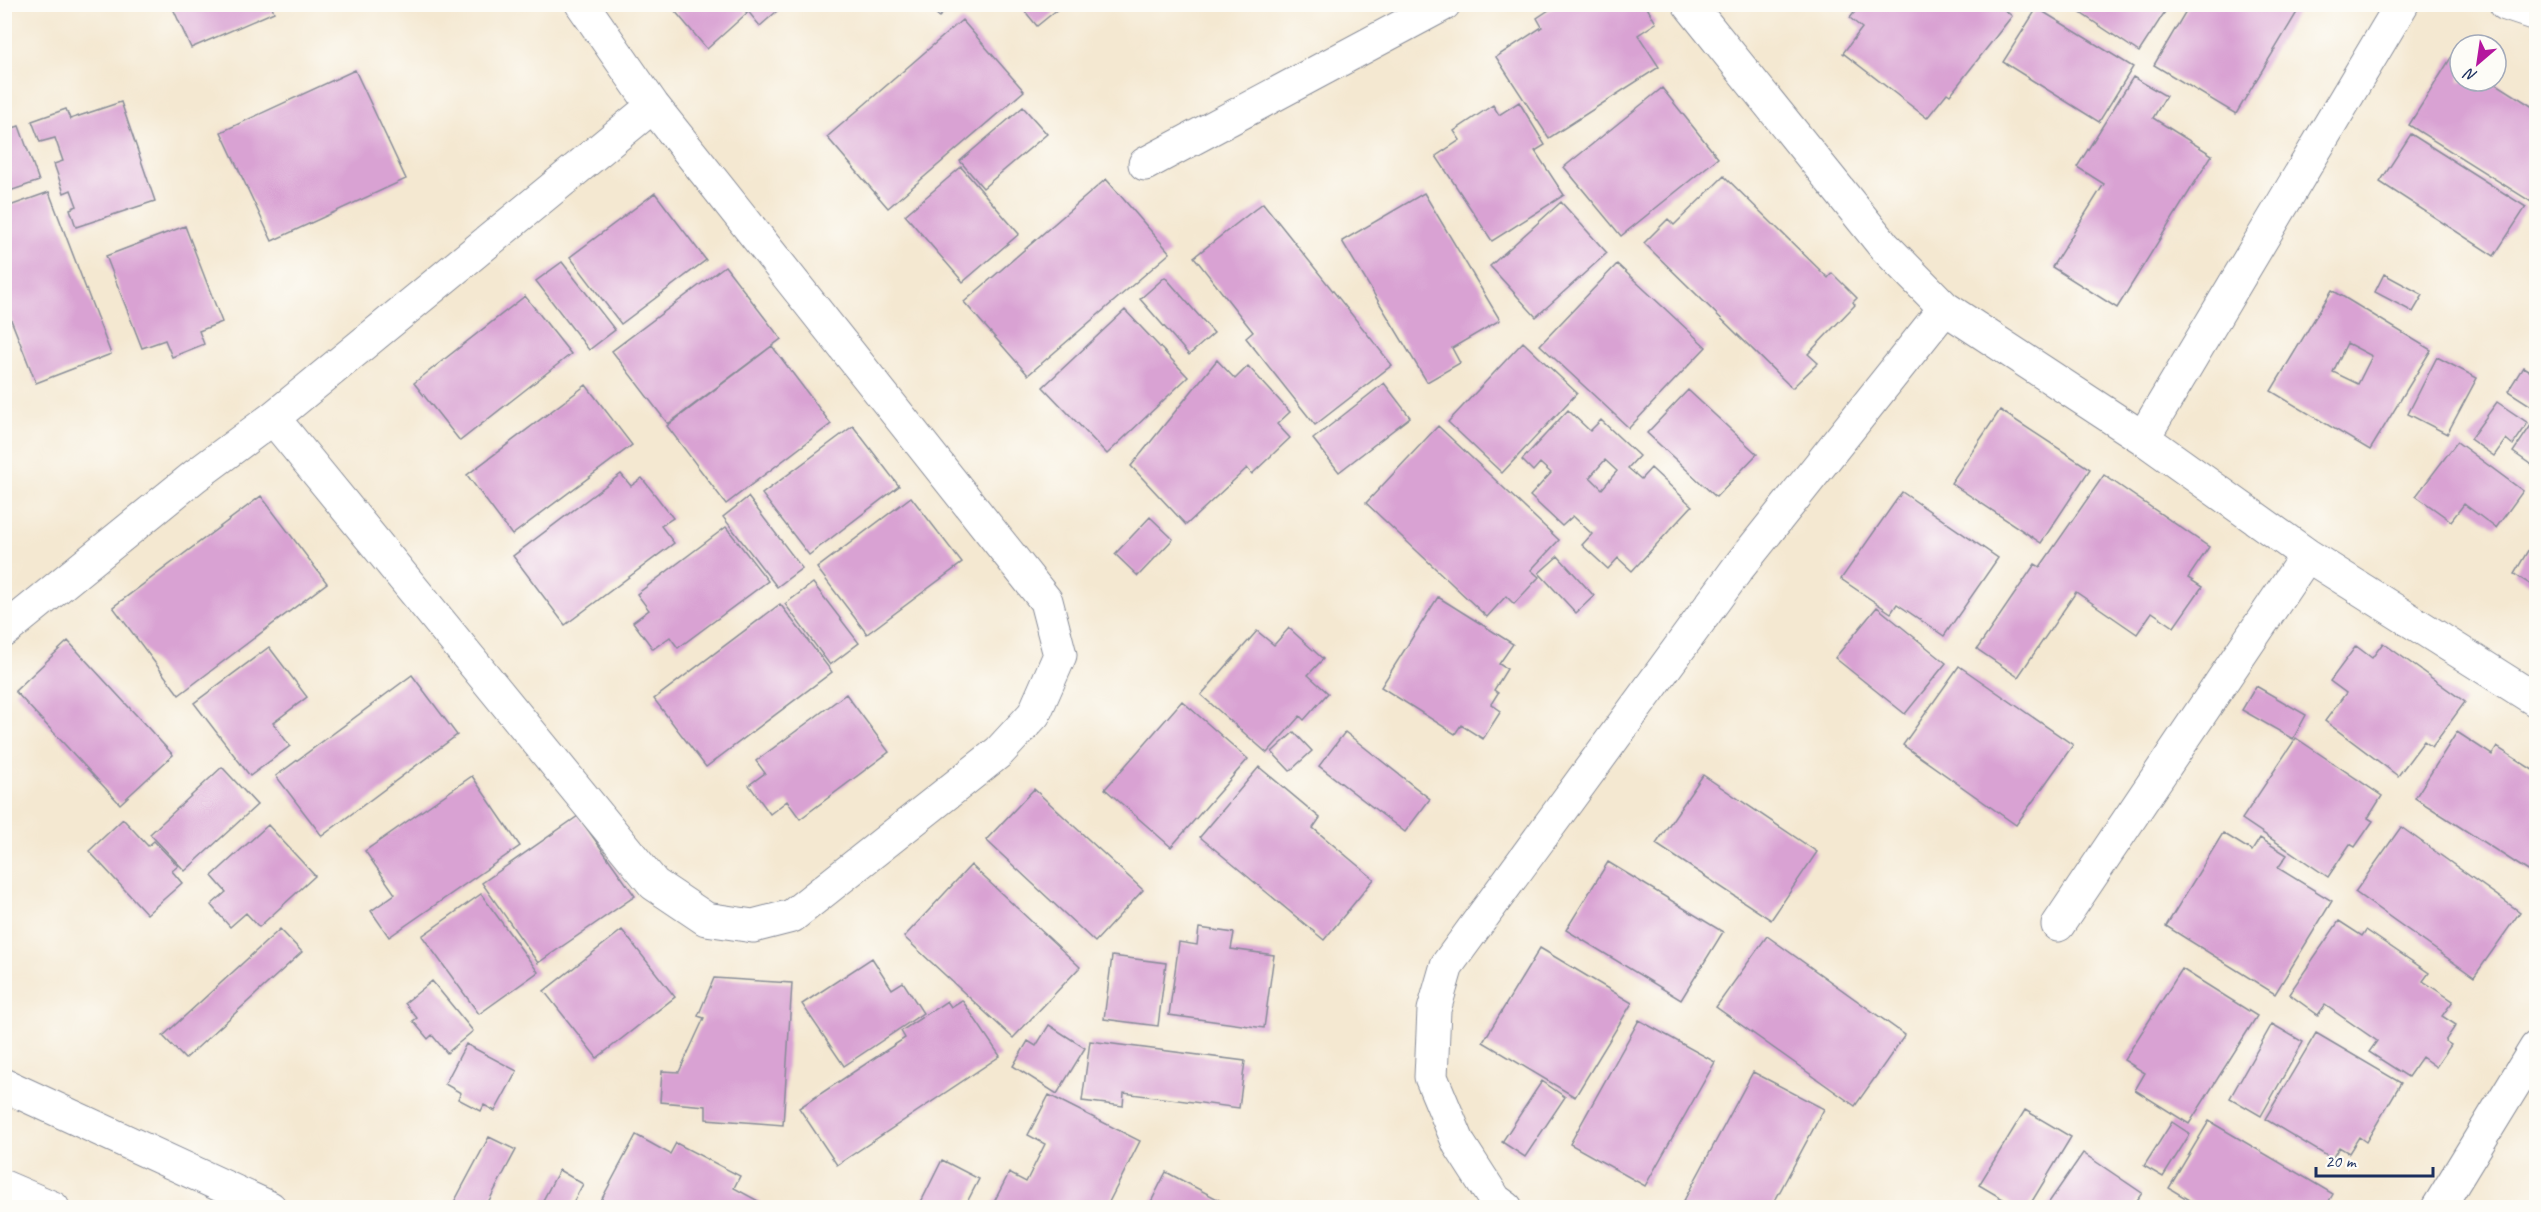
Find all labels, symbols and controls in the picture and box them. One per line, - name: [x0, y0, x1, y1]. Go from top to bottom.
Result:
- north arrow: [2448, 33, 2508, 93]
- text: N: [2459, 63, 2480, 86]
- scale bar: [2316, 1140, 2433, 1178]
- text: 20 m: [2325, 1150, 2358, 1172]

